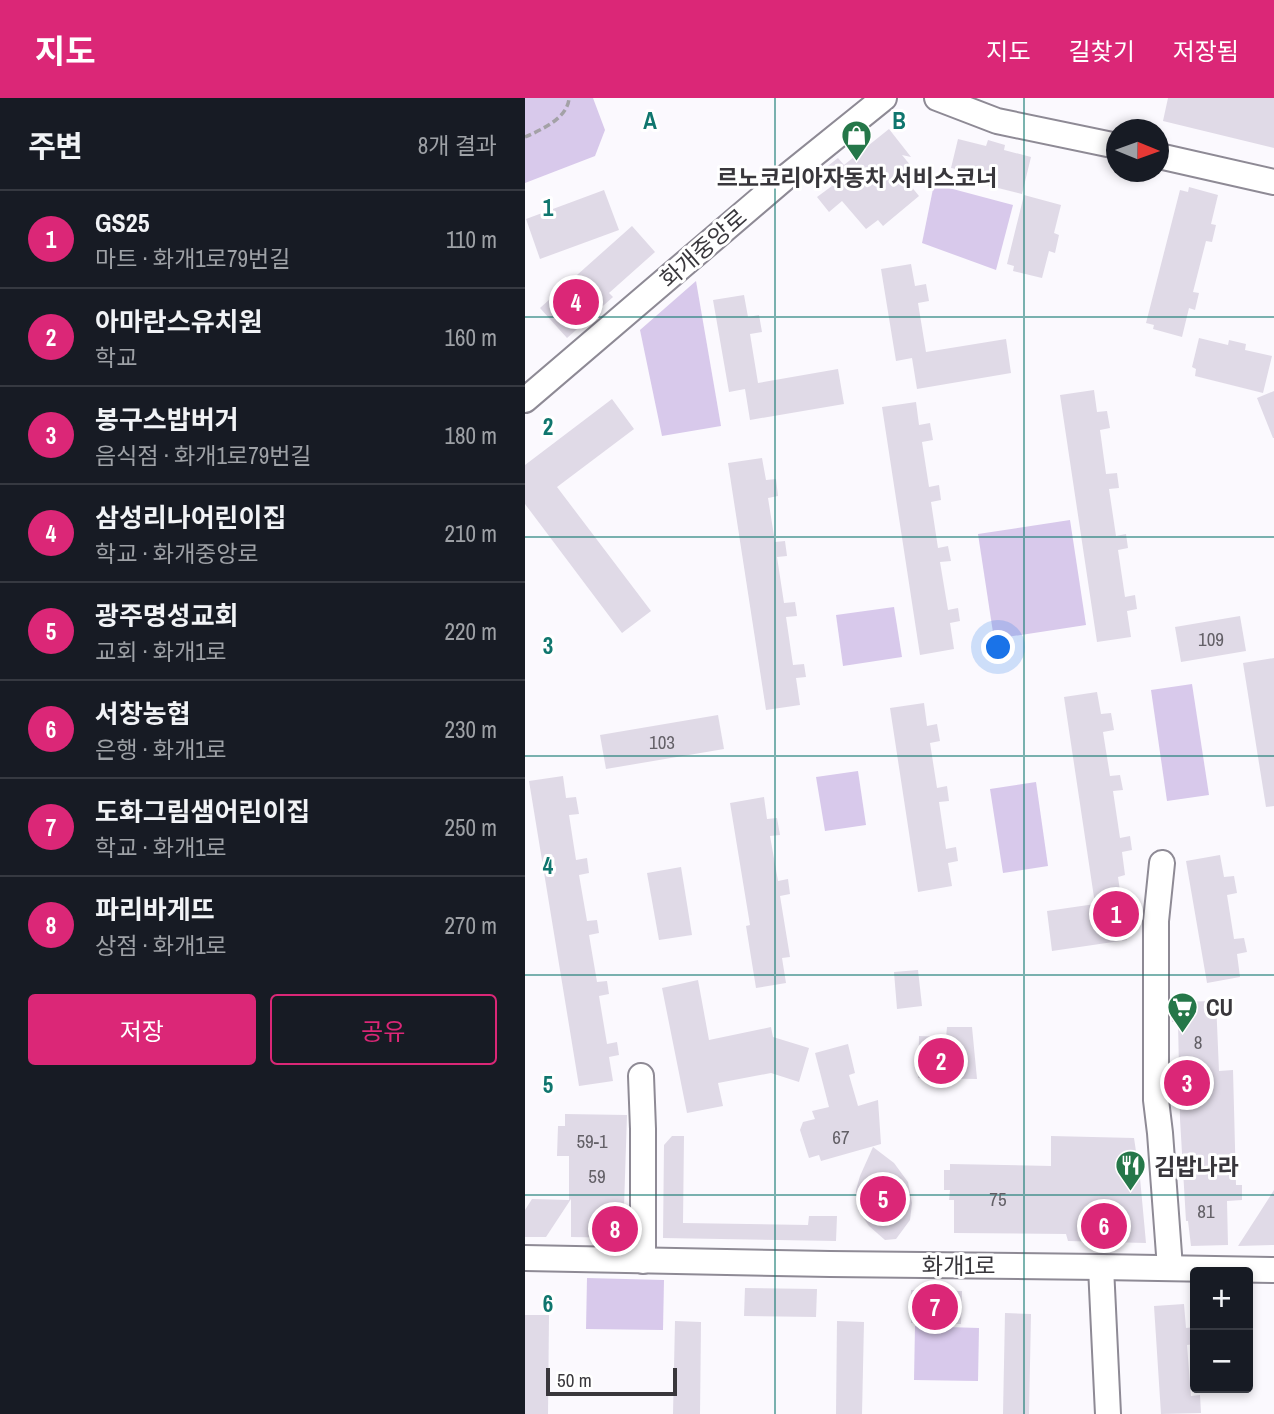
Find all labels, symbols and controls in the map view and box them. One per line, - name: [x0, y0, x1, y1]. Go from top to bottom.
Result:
- text: 지도: [35, 29, 96, 73]
- text: 지도: [986, 35, 1031, 67]
- text: 길찾기: [1069, 35, 1135, 67]
- text: 저장됨: [1173, 35, 1239, 67]
- text: A: [643, 105, 657, 136]
- text: B: [892, 105, 906, 136]
- shop icon: 르노코리아자동차 서비스코너: [840, 119, 874, 163]
- north arrow: [1106, 119, 1169, 182]
- text: 주변: [28, 126, 83, 166]
- text: 8개 결과: [418, 130, 497, 161]
- place label: 르노코리아자동차 서비스코너: [717, 162, 997, 193]
- text: 1: [543, 192, 554, 223]
- street label: 화개중앙로: [653, 202, 753, 294]
- text: GS25: [95, 205, 150, 240]
- text: 1: [46, 224, 56, 255]
- text: 110 m: [446, 224, 497, 255]
- text: 마트 · 화개1로79번길: [95, 243, 290, 274]
- pin: 4: [553, 276, 599, 328]
- text: 아마란스유치원: [95, 304, 262, 339]
- text: 2: [46, 322, 56, 353]
- text: 160 m: [445, 322, 497, 353]
- text: 학교: [95, 342, 137, 373]
- text: 봉구스밥버거: [95, 402, 239, 437]
- text: 2: [543, 411, 553, 442]
- text: 3: [46, 420, 56, 451]
- text: 180 m: [445, 420, 497, 451]
- text: 음식점 · 화개1로79번길: [95, 440, 311, 471]
- text: 삼성리나어린이집: [95, 500, 286, 535]
- text: 4: [46, 518, 56, 549]
- text: 210 m: [445, 518, 497, 549]
- text: 학교 · 화개중앙로: [95, 538, 259, 569]
- text: 광주명성교회: [95, 598, 239, 633]
- text: 5: [46, 616, 56, 647]
- text: 220 m: [445, 616, 497, 647]
- house number: 109: [1198, 626, 1224, 652]
- text: 3: [543, 630, 553, 661]
- your location: [981, 630, 1015, 664]
- text: 교회 · 화개1로: [95, 636, 227, 667]
- text: 서창농협: [95, 696, 191, 731]
- text: 6: [46, 714, 56, 745]
- text: 230 m: [445, 714, 497, 745]
- house number: 103: [649, 729, 675, 755]
- text: 은행 · 화개1로: [95, 734, 227, 765]
- text: 도화그림샘어린이집: [95, 794, 310, 829]
- text: 7: [46, 812, 56, 843]
- text: 250 m: [445, 812, 497, 843]
- text: 학교 · 화개1로: [95, 832, 227, 863]
- text: 4: [543, 850, 554, 881]
- pin: 1: [1093, 888, 1139, 940]
- text: 파리바게뜨: [95, 892, 215, 927]
- text: 8: [46, 910, 56, 941]
- text: 270 m: [445, 910, 497, 941]
- text: 상점 · 화개1로: [95, 930, 227, 961]
- supermarket icon: CU: [1166, 990, 1200, 1034]
- place label: CU: [1206, 992, 1233, 1023]
- button: 저장: [28, 994, 256, 1065]
- button: 공유: [270, 994, 497, 1065]
- house number: 8: [1194, 1029, 1202, 1055]
- pin: 2: [918, 1035, 964, 1087]
- pin: 3: [1164, 1057, 1210, 1109]
- text: 5: [543, 1069, 553, 1100]
- house number: 67: [832, 1124, 850, 1150]
- house number: 59-1: [576, 1128, 608, 1154]
- restaurant icon: 김밥나라: [1114, 1149, 1148, 1193]
- place label: 김밥나라: [1154, 1151, 1239, 1182]
- house number: 59: [588, 1163, 606, 1189]
- pin: 5: [860, 1173, 906, 1225]
- house number: 75: [989, 1186, 1007, 1212]
- house number: 81: [1197, 1198, 1215, 1224]
- pin: 6: [1081, 1200, 1127, 1252]
- pin: 8: [592, 1203, 638, 1255]
- street label: 화개1로: [922, 1250, 996, 1281]
- map controls: [1190, 1267, 1253, 1393]
- button: +: [1190, 1267, 1253, 1330]
- pin: 7: [912, 1281, 958, 1333]
- text: 6: [543, 1288, 553, 1319]
- button: −: [1190, 1330, 1253, 1393]
- scale bar: [546, 1365, 677, 1397]
- text: 50 m: [557, 1367, 592, 1393]

